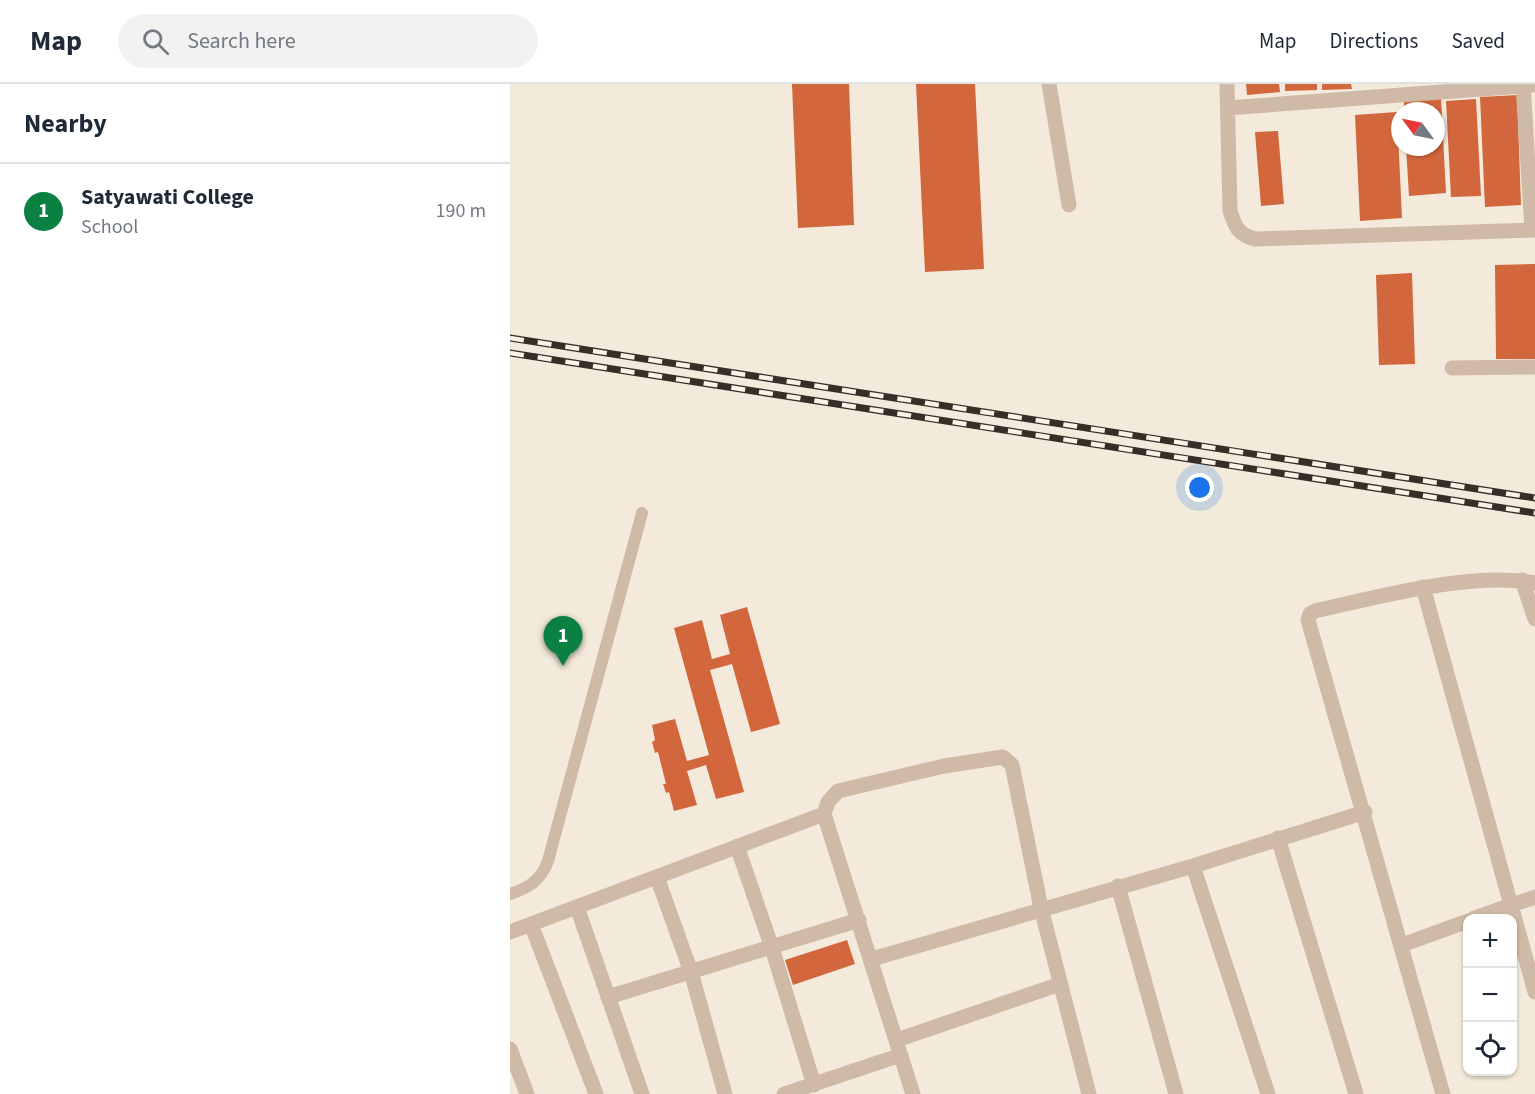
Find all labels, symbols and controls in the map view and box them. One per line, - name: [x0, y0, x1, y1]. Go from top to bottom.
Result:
- search box: [118, 14, 538, 68]
- text: Map: [30, 21, 82, 61]
- icon: search: [139, 25, 172, 58]
- text: Search here: [187, 25, 296, 57]
- text: Map: [1259, 26, 1297, 56]
- text: Directions: [1330, 26, 1418, 56]
- text: Saved: [1451, 26, 1505, 56]
- north arrow: [1391, 102, 1445, 156]
- text: Nearby: [24, 105, 107, 142]
- text: Satyawati College: [81, 181, 254, 213]
- text: 1: [38, 197, 49, 225]
- text: 190 m: [436, 197, 486, 225]
- text: School: [81, 213, 138, 241]
- your location: [1185, 473, 1214, 502]
- pin: 1: [544, 616, 582, 666]
- map controls: [1463, 914, 1517, 1076]
- button: +: [1463, 914, 1517, 968]
- button: −: [1463, 968, 1517, 1022]
- button: locate: [1463, 1022, 1517, 1076]

